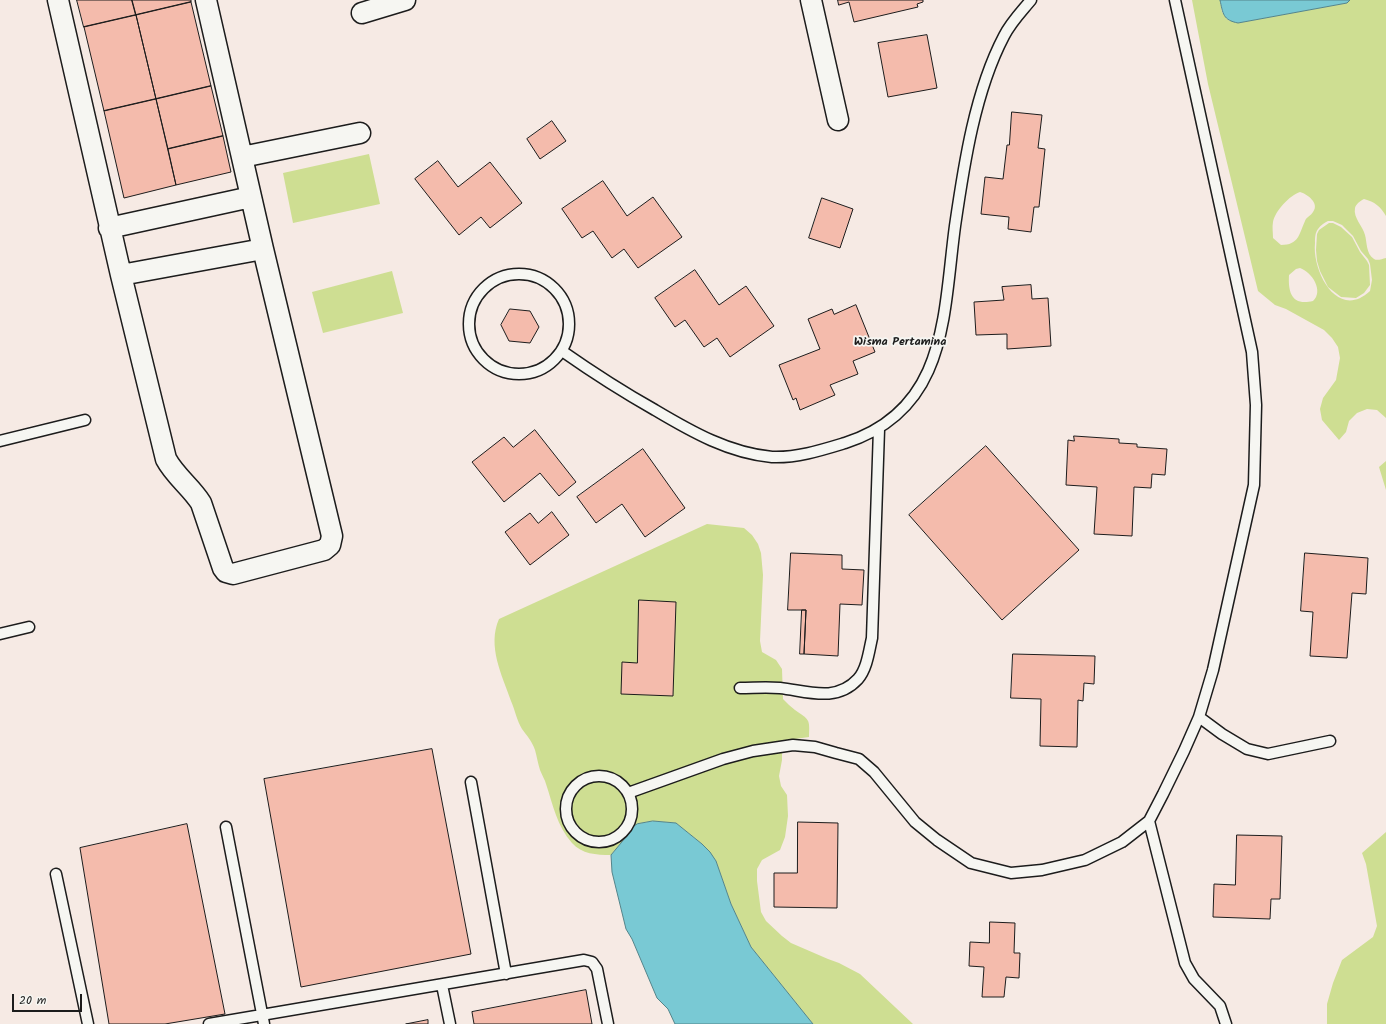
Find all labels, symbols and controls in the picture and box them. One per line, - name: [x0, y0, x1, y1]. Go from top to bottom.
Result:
- district label: Wisma Pertamina: [854, 336, 946, 350]
- scale bar: [14, 986, 84, 1012]
- text: 20 m: [19, 991, 46, 1010]

